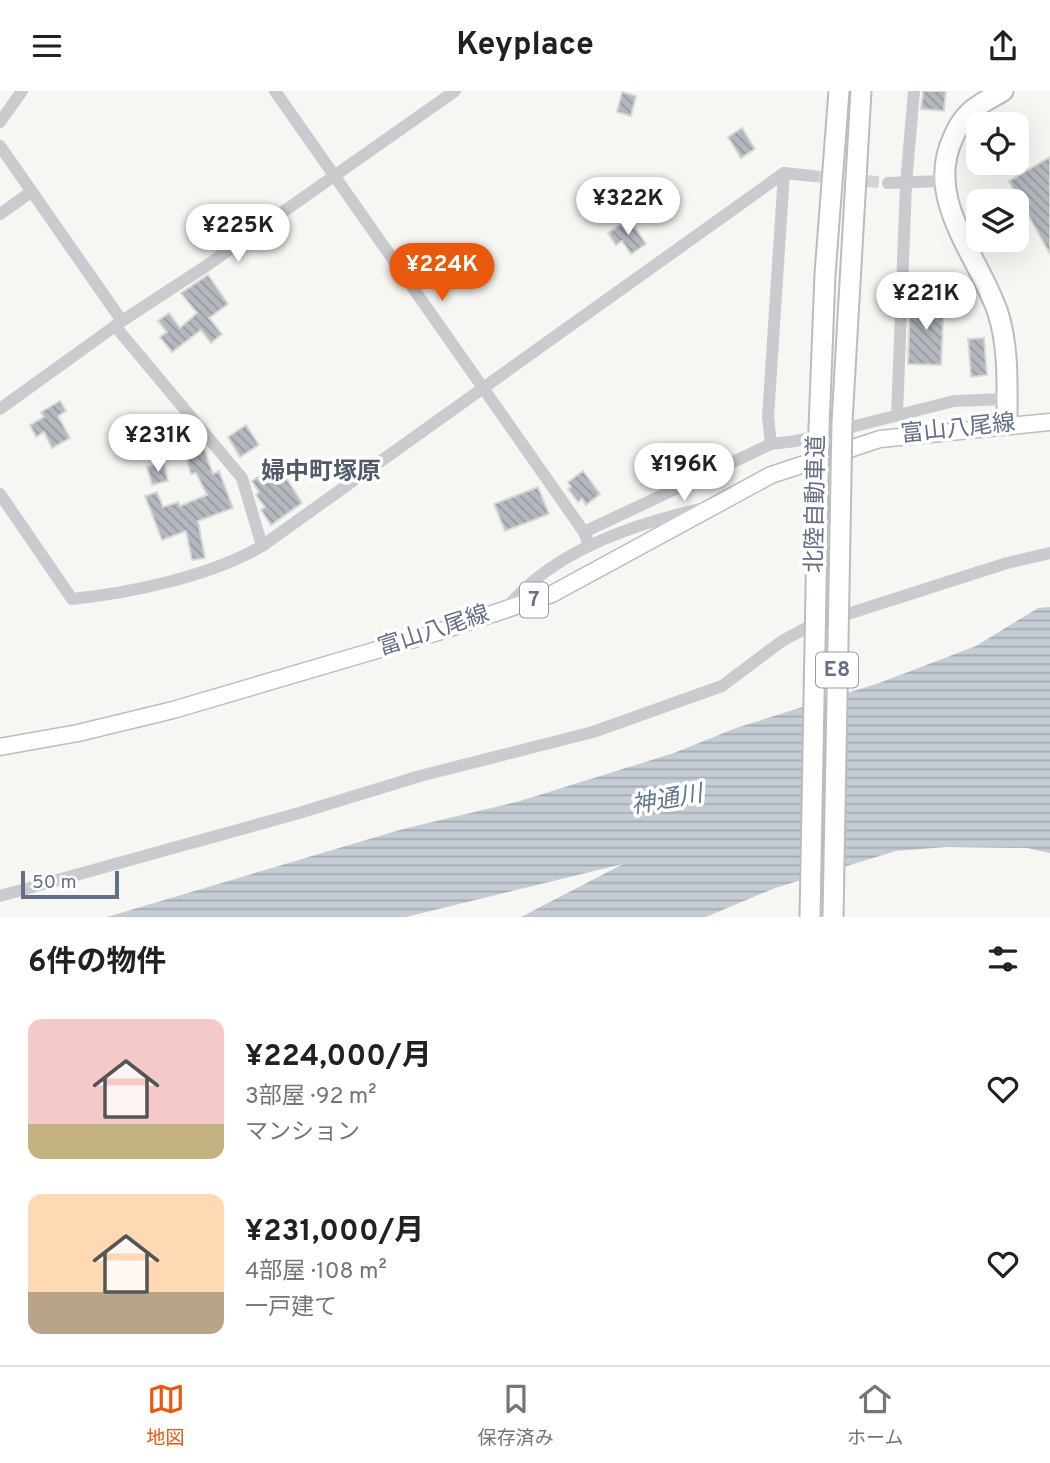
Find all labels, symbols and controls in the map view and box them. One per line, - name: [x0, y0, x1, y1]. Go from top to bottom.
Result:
- text: Keyplace: [456, 26, 594, 66]
- icon: menu: [28, 27, 66, 65]
- icon: share: [984, 27, 1022, 65]
- map controls: [966, 112, 1029, 252]
- button: locate: [966, 112, 1029, 175]
- pin: ¥322K: [579, 177, 677, 237]
- text: ¥322K: [592, 185, 664, 214]
- button: layers: [966, 189, 1029, 252]
- pin: ¥225K: [189, 205, 287, 264]
- text: ¥225K: [202, 212, 274, 241]
- pin: ¥224K: [393, 243, 491, 303]
- text: ¥224K: [405, 251, 479, 280]
- pin: ¥221K: [877, 273, 975, 332]
- text: ¥221K: [892, 280, 960, 309]
- street label: 富山八尾線: [899, 410, 1017, 450]
- pin: ¥231K: [109, 415, 207, 474]
- text: ¥231K: [124, 422, 192, 451]
- street label: 北陸自動車道: [801, 435, 833, 573]
- pin: ¥196K: [635, 443, 733, 503]
- text: ¥196K: [650, 451, 718, 480]
- district label: 婦中町塚原: [261, 458, 381, 488]
- road number: 7: [520, 582, 548, 617]
- street label: 富山八尾線: [375, 600, 493, 664]
- road number: E8: [816, 653, 858, 687]
- water label: 神通川: [629, 779, 708, 822]
- scale bar: [21, 868, 119, 900]
- text: 50 m: [32, 871, 77, 895]
- icon: filters: [984, 940, 1022, 978]
- text: 6件の物件: [28, 945, 166, 982]
- text: ¥224,000/月: [245, 1039, 432, 1076]
- icon: home: [84, 1047, 168, 1131]
- icon: heart: [984, 1070, 1022, 1108]
- text: 3部屋 · 92 m²: [245, 1083, 377, 1112]
- text: マンション: [245, 1119, 360, 1148]
- text: ¥231,000/月: [245, 1214, 424, 1251]
- icon: home: [84, 1222, 168, 1306]
- icon: heart: [984, 1245, 1022, 1283]
- text: 4部屋 · 108 m²: [245, 1258, 387, 1287]
- text: 一戸建て: [245, 1294, 337, 1323]
- tab: 地図: [147, 1380, 185, 1451]
- tab: 保存済み: [478, 1380, 554, 1451]
- tab: ホーム: [847, 1380, 903, 1451]

